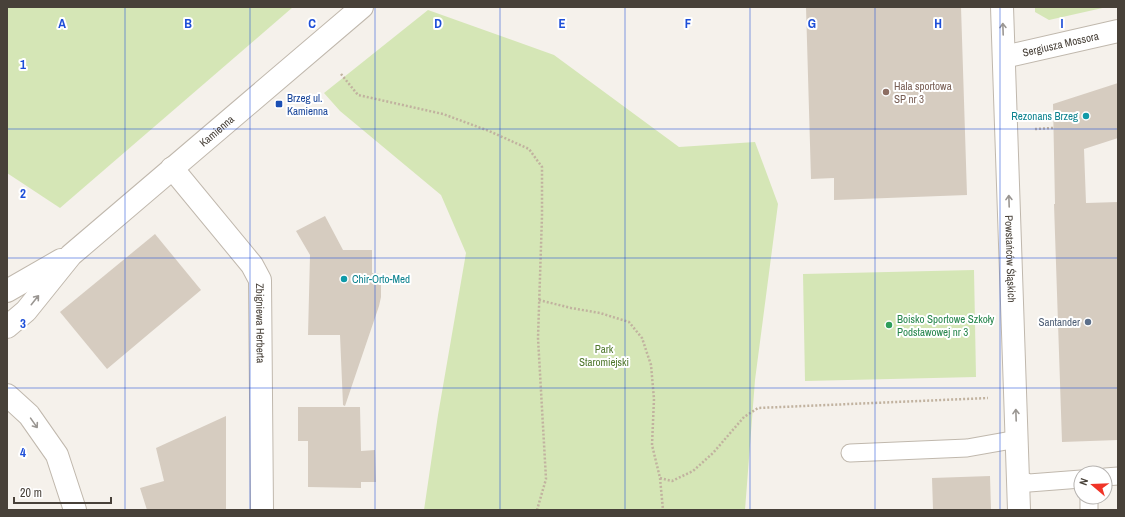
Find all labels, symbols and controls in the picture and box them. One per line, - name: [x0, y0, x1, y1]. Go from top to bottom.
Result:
- text: A: [58, 15, 66, 32]
- text: B: [184, 15, 192, 32]
- text: C: [308, 15, 316, 32]
- text: D: [434, 15, 442, 32]
- text: E: [558, 15, 566, 32]
- text: F: [685, 15, 692, 32]
- text: G: [808, 15, 816, 32]
- text: H: [934, 15, 942, 32]
- text: I: [1061, 15, 1064, 32]
- one-way arrow: [999, 23, 1007, 36]
- street label: Sergiusza Mossora: [1021, 29, 1100, 60]
- text: 1: [20, 56, 26, 73]
- place label: Hala sportowa SP nr 3: [894, 79, 952, 106]
- marker: Hala sportowa SP nr 3: [881, 87, 891, 97]
- place label: Brzeg ul. Kamienna: [287, 91, 328, 118]
- marker: Brzeg ul. Kamienna: [274, 99, 284, 109]
- place label: Rezonans Brzeg: [1011, 109, 1078, 123]
- marker: Rezonans Brzeg: [1081, 111, 1091, 121]
- street label: Kamienna: [196, 112, 237, 150]
- text: 2: [20, 185, 26, 202]
- one-way arrow: [1005, 195, 1013, 208]
- street label: Powstańców Śląskich: [1002, 215, 1019, 303]
- place label: Chir-Orto-Med: [352, 272, 410, 286]
- marker: Chir-Orto-Med: [339, 274, 349, 284]
- street label: Zbigniewa Herberta: [253, 283, 268, 363]
- one-way arrow: [30, 295, 39, 306]
- place label: Boisko Sportowe Szkoły Podstawowej nr 3: [897, 312, 995, 339]
- text: 3: [20, 315, 26, 332]
- place label: Santander: [1038, 315, 1080, 329]
- marker: Santander: [1083, 317, 1093, 327]
- marker: Boisko Sportowe Szkoły Podstawowej nr 3: [884, 320, 894, 330]
- park label: Park Staromiejski: [579, 342, 629, 369]
- one-way arrow: [1012, 409, 1019, 422]
- one-way arrow: [30, 417, 39, 428]
- text: 4: [20, 444, 26, 461]
- north arrow: [1073, 465, 1113, 505]
- text: N: [1076, 476, 1091, 487]
- scale bar: [14, 479, 111, 505]
- text: 20 m: [20, 485, 42, 501]

